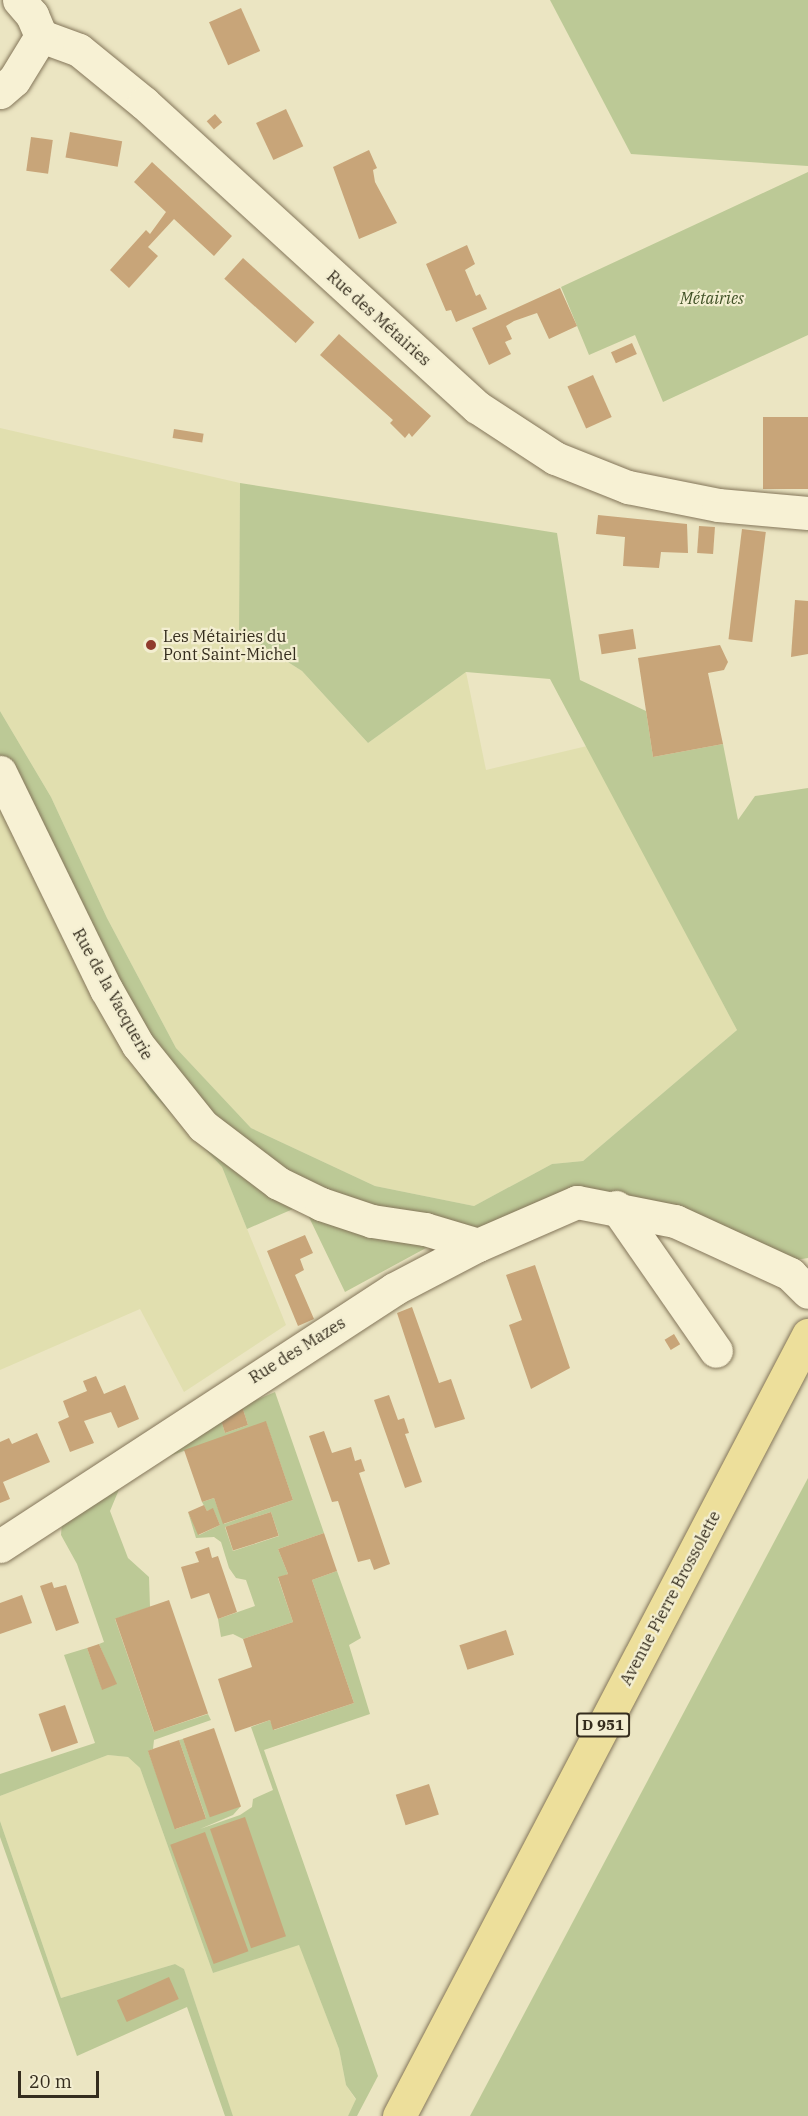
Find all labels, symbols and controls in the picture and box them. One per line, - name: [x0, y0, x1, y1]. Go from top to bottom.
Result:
- street label: Rue des Métairies: [323, 266, 435, 370]
- park label: Métairies: [680, 288, 744, 308]
- place label: Les Métairies du Pont Saint-Michel: [163, 626, 297, 664]
- marker: Les Métairies du Pont Saint-Michel: [144, 638, 158, 652]
- street label: Rue de la Vacquerie: [69, 925, 157, 1063]
- street label: Rue des Mazes: [245, 1313, 349, 1387]
- street label: Avenue Pierre Brossolette: [616, 1508, 724, 1688]
- road number: D 951: [576, 1713, 630, 1737]
- scale bar: [21, 2059, 102, 2097]
- text: 20 m: [29, 2070, 72, 2093]

